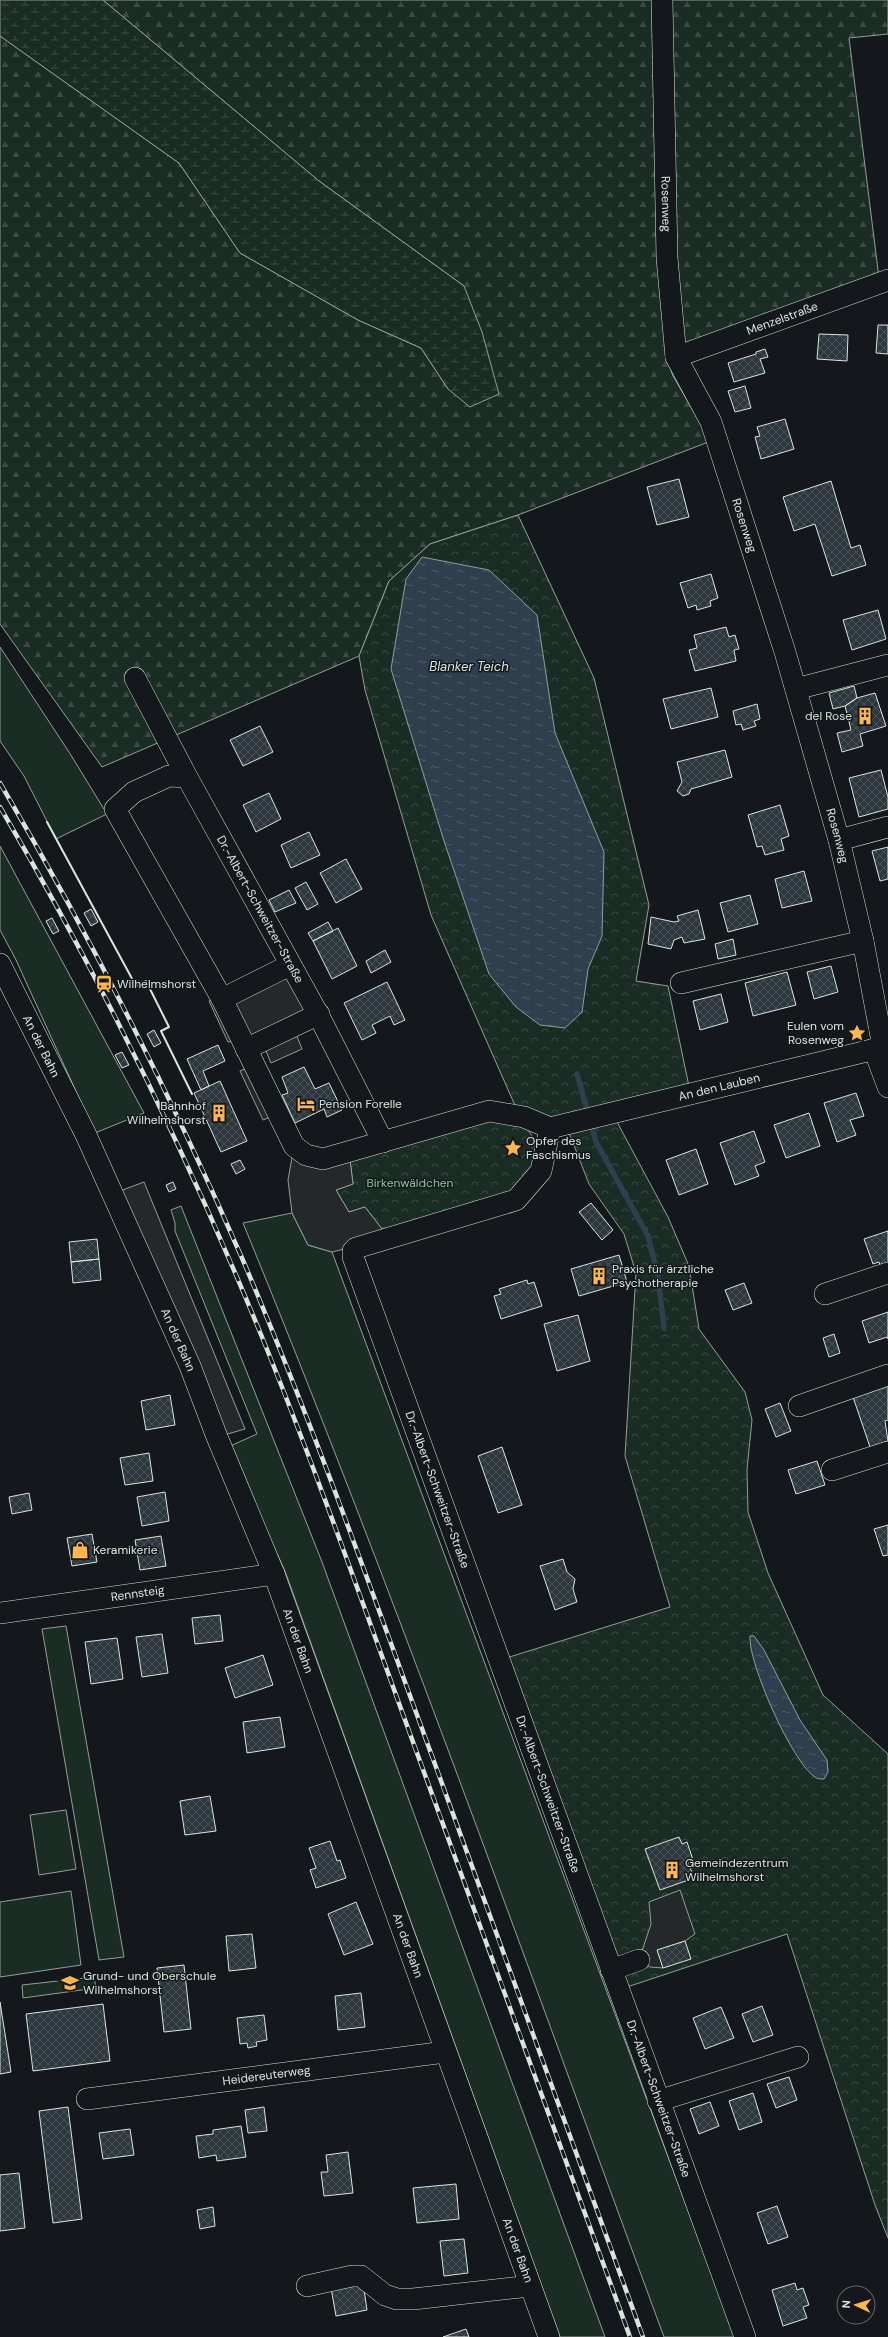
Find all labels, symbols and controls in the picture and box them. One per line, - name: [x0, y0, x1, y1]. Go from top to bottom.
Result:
- street label: Rosenweg: [657, 176, 675, 232]
- street label: Menzelstraße: [744, 298, 820, 339]
- street label: Rosenweg: [728, 496, 761, 555]
- water label: Blanker Teich: [429, 658, 509, 675]
- building icon: del Rose: [855, 706, 875, 726]
- place label: del Rose: [805, 708, 852, 724]
- street label: Rosenweg: [822, 807, 852, 865]
- street label: Dr.-Albert-Schweitzer-Straße: [213, 833, 307, 986]
- station icon: Wilhelmshorst: [94, 974, 114, 994]
- place label: Wilhelmshorst: [117, 976, 196, 992]
- street label: An der Bahn: [19, 1012, 64, 1080]
- place label: Eulen vom Rosenweg: [787, 1018, 844, 1048]
- place icon: Eulen vom Rosenweg: [847, 1023, 867, 1043]
- street label: An den Lauben: [677, 1069, 762, 1105]
- hotel icon: Pension Forelle: [296, 1094, 316, 1114]
- place label: Pension Forelle: [319, 1096, 402, 1112]
- place label: Bahnhof Wilhelmshorst: [127, 1098, 206, 1128]
- building icon: Bahnhof Wilhelmshorst: [209, 1103, 229, 1123]
- place label: Opfer des Faschismus: [526, 1133, 591, 1163]
- place icon: Opfer des Faschismus: [503, 1138, 523, 1158]
- park label: Birkenwäldchen: [366, 1175, 454, 1191]
- place label: Praxis für ärztliche Psychotherapie: [612, 1261, 714, 1291]
- building icon: Praxis für ärztliche Psychotherapie: [589, 1266, 609, 1286]
- street label: An der Bahn: [157, 1306, 199, 1374]
- street label: Dr.-Albert-Schweitzer-Straße: [402, 1409, 473, 1571]
- shop icon: Keramikerie: [70, 1540, 90, 1560]
- place label: Keramikerie: [93, 1542, 158, 1558]
- street label: Rennsteig: [110, 1582, 166, 1605]
- street label: An der Bahn: [279, 1606, 317, 1675]
- street label: Dr.-Albert-Schweitzer-Straße: [512, 1713, 584, 1875]
- place label: Gemeindezentrum Wilhelmshorst: [685, 1855, 788, 1885]
- building icon: Gemeindezentrum Wilhelmshorst: [662, 1860, 682, 1880]
- street label: An der Bahn: [389, 1911, 427, 1980]
- place label: Grund- und Oberschule Wilhelmshorst: [83, 1968, 216, 1998]
- school or university icon: Grund- und Oberschule Wilhelmshorst: [60, 1973, 80, 1993]
- street label: Dr.-Albert-Schweitzer-Straße: [623, 2018, 694, 2180]
- street label: Heidereuterweg: [222, 2062, 312, 2089]
- street label: An der Bahn: [499, 2216, 537, 2285]
- north arrow: [836, 2285, 876, 2325]
- text: N: [839, 2300, 853, 2309]

